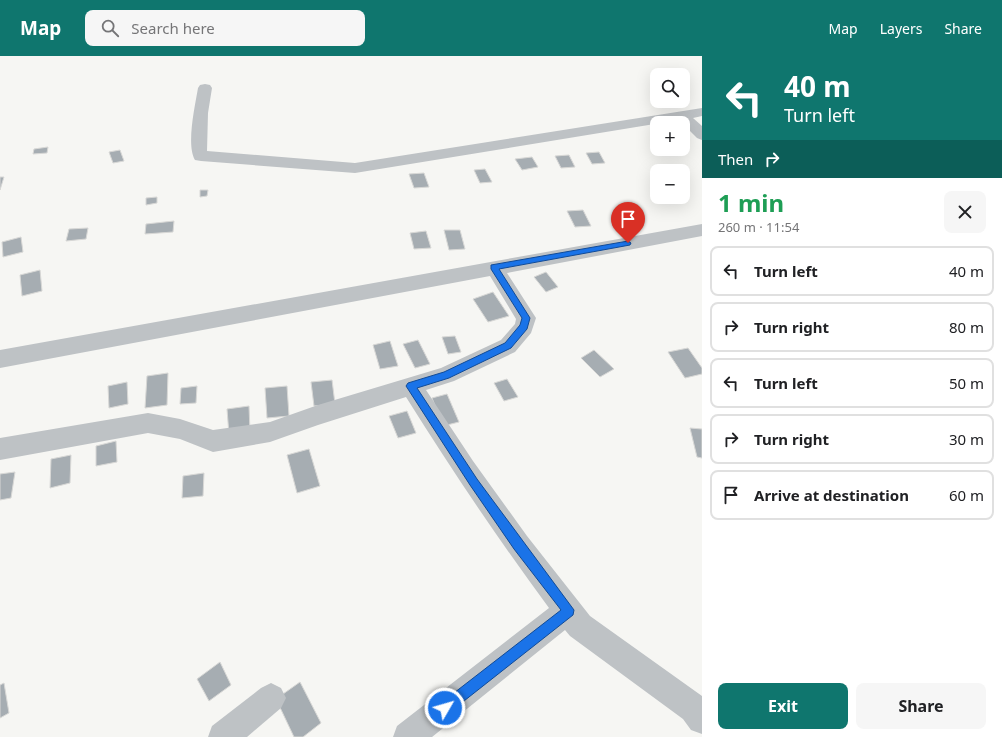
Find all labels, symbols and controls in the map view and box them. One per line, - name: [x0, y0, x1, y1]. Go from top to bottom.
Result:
- search box: [85, 10, 365, 46]
- text: Map: [20, 15, 61, 41]
- icon: search: [99, 17, 121, 39]
- text: Search here: [131, 18, 215, 38]
- text: Map: [829, 19, 858, 38]
- text: Layers: [880, 19, 922, 38]
- text: Share: [944, 19, 982, 38]
- text: 40 m: [784, 67, 851, 105]
- map controls: [650, 68, 690, 204]
- button: search: [650, 68, 690, 108]
- icon: left: [718, 72, 770, 124]
- text: Turn left: [784, 103, 855, 127]
- button: +: [650, 116, 690, 156]
- icon: right: [761, 148, 783, 170]
- text: Then: [718, 149, 753, 169]
- button: −: [650, 164, 690, 204]
- text: 1 min: [718, 186, 784, 219]
- button: close: [944, 191, 986, 233]
- pin: [611, 202, 645, 243]
- icon: arrive: [617, 208, 639, 230]
- text: 260 m · 11:54: [718, 218, 799, 236]
- icon: left: [720, 260, 742, 282]
- text: Turn left: [754, 261, 818, 281]
- text: 40 m: [949, 261, 984, 281]
- icon: right: [720, 316, 742, 338]
- text: Turn right: [754, 317, 829, 337]
- text: 80 m: [949, 317, 984, 337]
- icon: left: [720, 372, 742, 394]
- text: Turn left: [754, 373, 818, 393]
- text: 50 m: [949, 373, 984, 393]
- icon: right: [720, 428, 742, 450]
- text: Turn right: [754, 429, 829, 449]
- text: 30 m: [949, 429, 984, 449]
- icon: arrive: [720, 484, 742, 506]
- text: Arrive at destination: [754, 485, 909, 505]
- text: 60 m: [949, 485, 984, 505]
- button: Exit: [718, 683, 848, 729]
- button: Share: [856, 683, 986, 729]
- position arrow: [424, 687, 466, 729]

